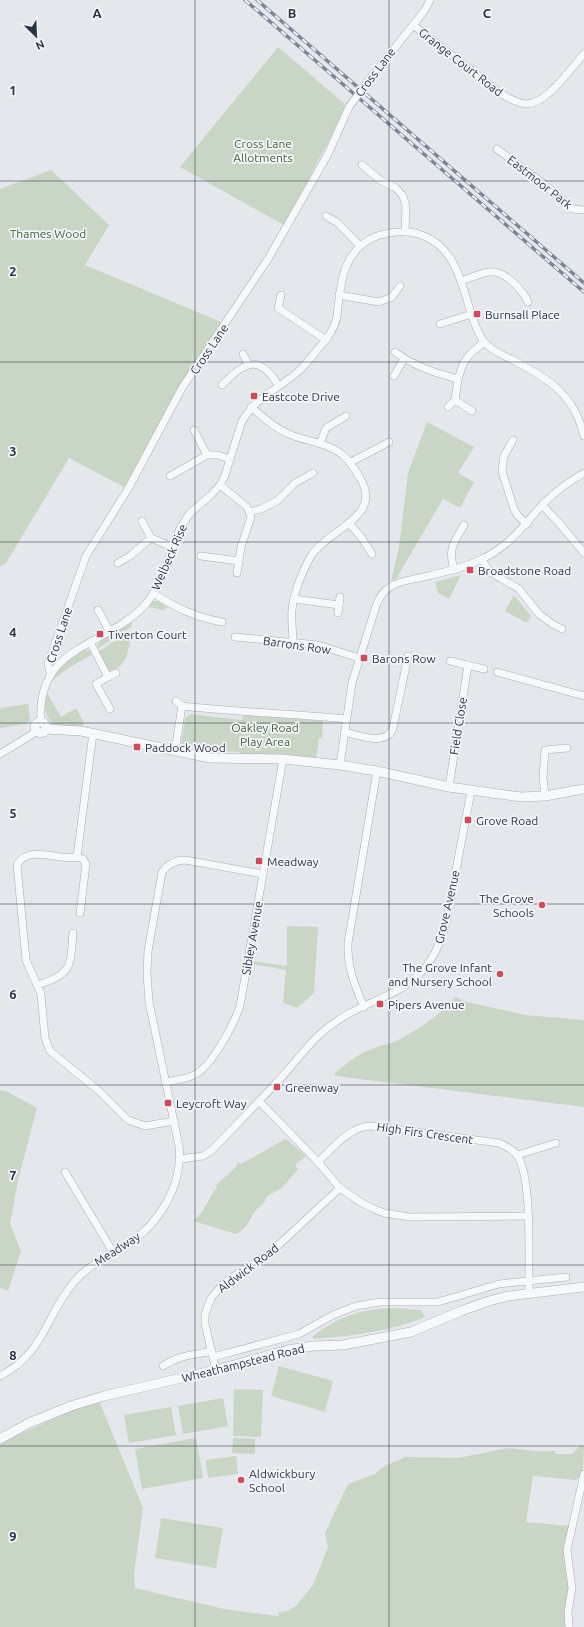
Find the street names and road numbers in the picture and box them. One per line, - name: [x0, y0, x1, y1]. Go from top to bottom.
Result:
- street label: Grange Court Road: [417, 25, 505, 99]
- street label: Cross Lane: [352, 45, 398, 99]
- street label: Eastmoor Park: [505, 153, 575, 211]
- street label: Cross Lane: [187, 321, 231, 377]
- street label: Welbeck Rise: [149, 522, 189, 592]
- street label: Cross Lane: [44, 605, 74, 665]
- street label: Barrons Row: [262, 634, 332, 656]
- street label: Field Close: [447, 696, 469, 756]
- street label: Grove Avenue: [432, 869, 462, 945]
- street label: Sibley Avenue: [239, 900, 265, 976]
- street label: High Firs Crescent: [376, 1120, 474, 1146]
- street label: Meadway: [92, 1229, 142, 1268]
- street label: Aldwick Road: [215, 1241, 281, 1295]
- street label: Wheathampstead Road: [180, 1341, 306, 1385]

